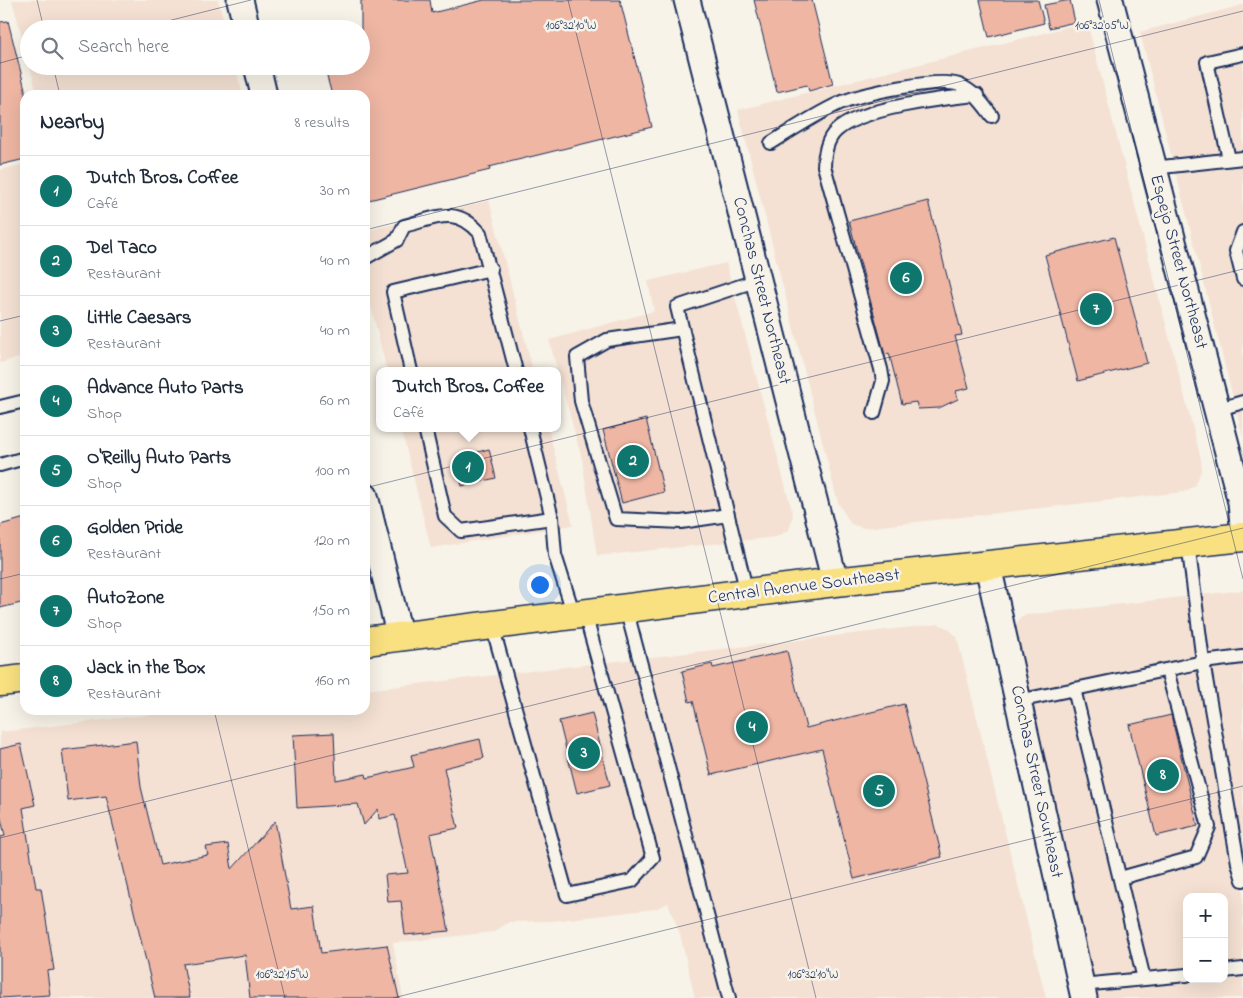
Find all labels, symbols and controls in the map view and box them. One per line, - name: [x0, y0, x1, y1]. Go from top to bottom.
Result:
- text: 106°32'10"W: [546, 17, 596, 35]
- text: 106°32'05"W: [1075, 17, 1129, 35]
- search box: [20, 20, 370, 75]
- icon: search: [38, 34, 66, 62]
- text: Search here: [78, 34, 169, 61]
- text: Nearby: [40, 108, 104, 138]
- text: 8 results: [294, 111, 350, 135]
- text: Dutch Bros. Coffee: [87, 165, 238, 192]
- street label: Espejo Street Northeast: [1142, 172, 1214, 352]
- text: 1: [53, 179, 59, 203]
- text: 30 m: [320, 179, 350, 203]
- text: Café: [87, 192, 118, 216]
- street label: Conchas Street Northeast: [725, 194, 797, 388]
- text: Del Taco: [87, 235, 157, 262]
- text: 2: [52, 249, 60, 273]
- text: 40 m: [320, 249, 350, 273]
- pin: 6: [890, 259, 922, 297]
- text: Restaurant: [87, 262, 161, 286]
- pin: 7: [1080, 290, 1112, 328]
- text: Little Caesars: [87, 305, 191, 332]
- text: 3: [53, 319, 59, 343]
- text: 40 m: [320, 319, 350, 343]
- text: Restaurant: [87, 332, 161, 356]
- popup: [376, 367, 561, 432]
- text: Dutch Bros. Coffee: [393, 374, 544, 401]
- text: Advance Auto Parts: [87, 375, 244, 402]
- text: 4: [53, 389, 59, 413]
- text: 60 m: [320, 389, 350, 413]
- text: Café: [393, 401, 424, 425]
- text: Shop: [87, 402, 122, 426]
- pin: 2: [617, 442, 649, 480]
- text: O'Reilly Auto Parts: [87, 445, 231, 472]
- pin: 1: [452, 448, 484, 486]
- text: 5: [51, 459, 61, 483]
- text: 100 m: [315, 459, 350, 483]
- text: Shop: [87, 472, 122, 496]
- text: Golden Pride: [87, 515, 183, 542]
- text: 6: [52, 529, 60, 553]
- text: 120 m: [314, 529, 350, 553]
- text: Restaurant: [87, 542, 161, 566]
- street label: Central Avenue Southeast: [707, 562, 901, 612]
- your location: [527, 572, 553, 598]
- text: AutoZone: [87, 585, 164, 612]
- text: 7: [53, 599, 59, 623]
- text: 150 m: [312, 599, 350, 623]
- text: Shop: [87, 612, 122, 636]
- text: Jack in the Box: [87, 655, 205, 682]
- text: 8: [53, 669, 59, 693]
- text: 160 m: [315, 669, 350, 693]
- text: Restaurant: [87, 682, 161, 706]
- street label: Conchas Street Southeast: [1003, 683, 1069, 881]
- pin: 4: [736, 708, 768, 746]
- pin: 3: [568, 734, 600, 772]
- pin: 8: [1147, 756, 1179, 794]
- pin: 5: [863, 772, 895, 810]
- map controls: [1183, 893, 1228, 983]
- button: +: [1183, 893, 1228, 938]
- button: −: [1183, 938, 1228, 983]
- text: 106°32'15"W: [256, 966, 308, 984]
- text: 106°32'10"W: [788, 966, 838, 984]

